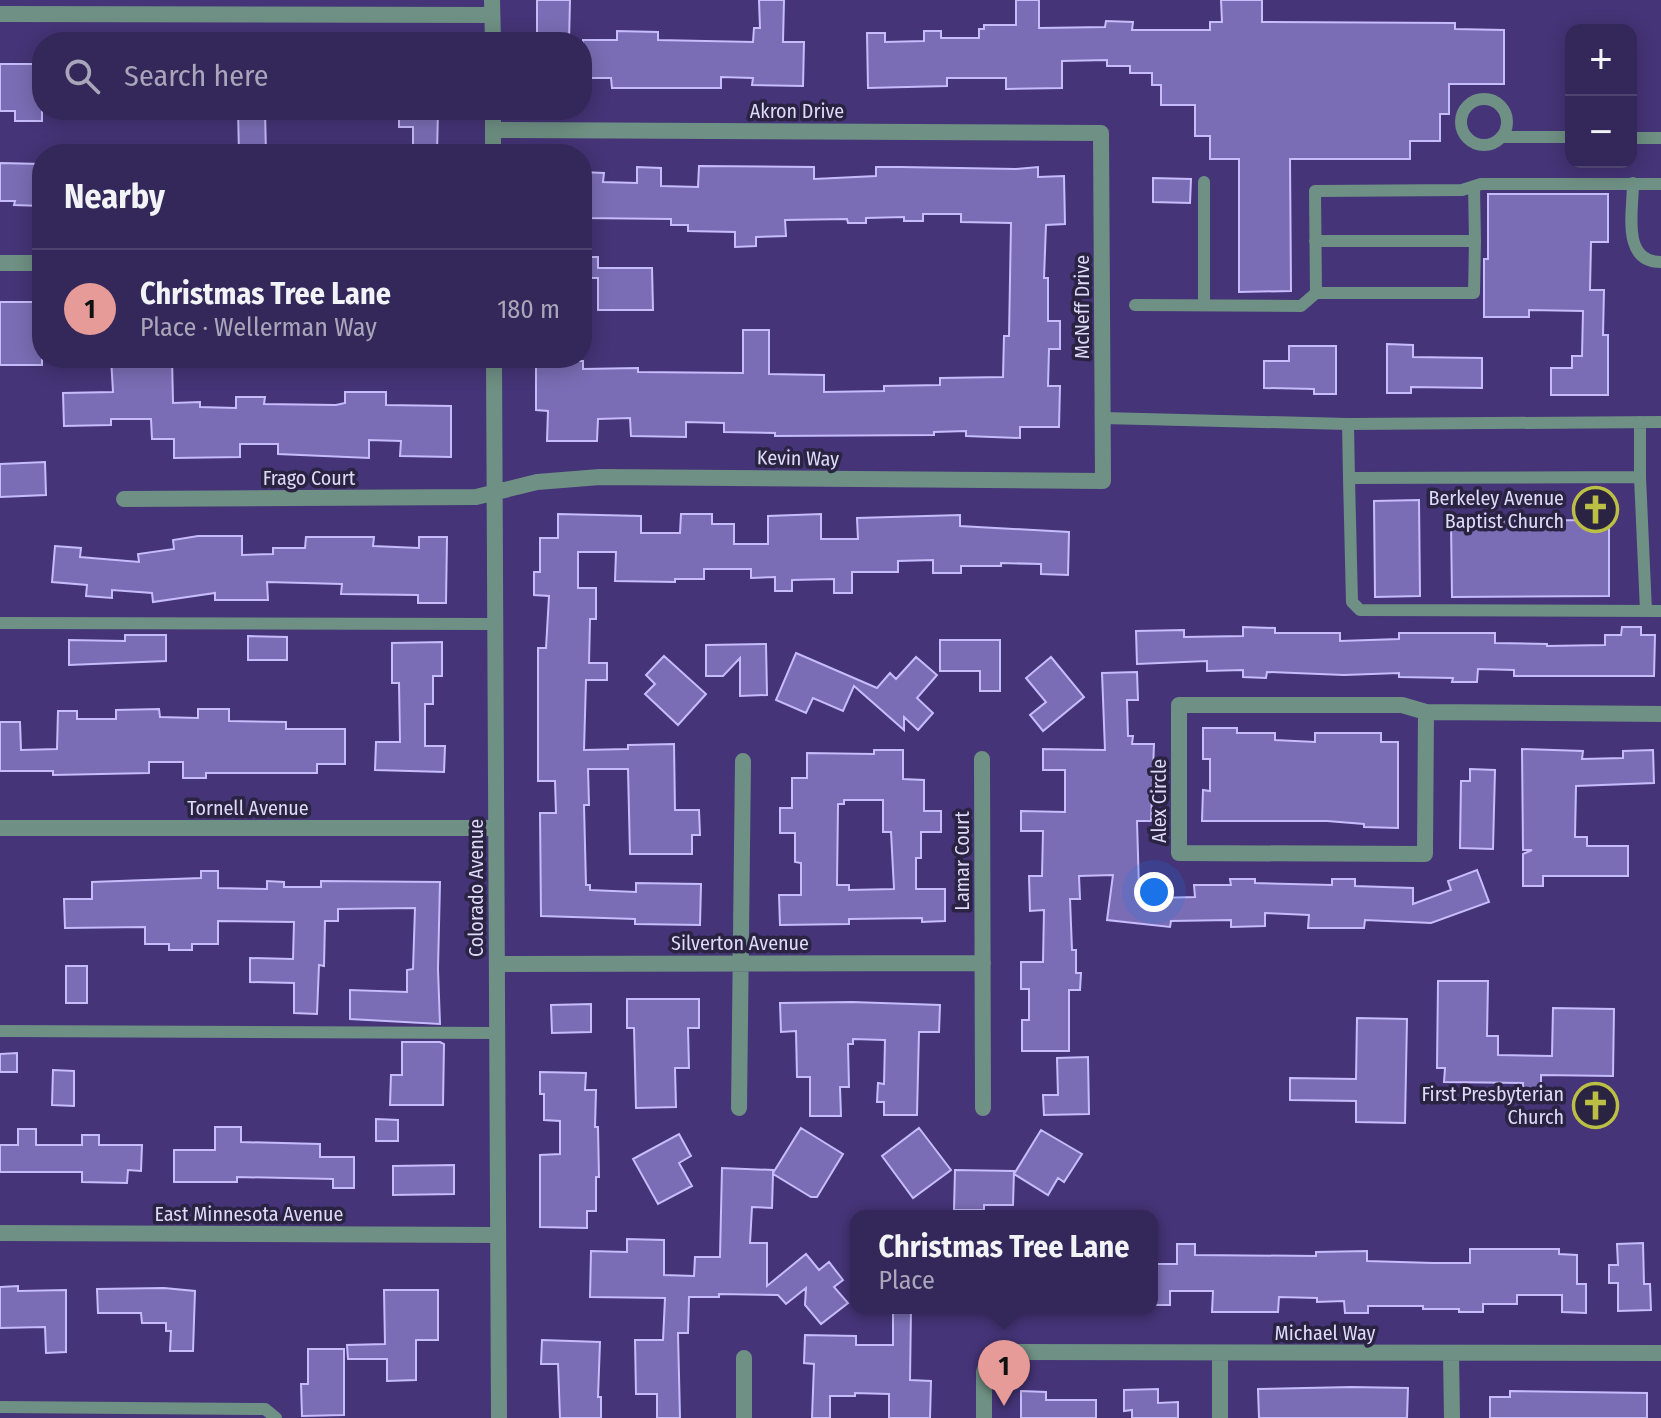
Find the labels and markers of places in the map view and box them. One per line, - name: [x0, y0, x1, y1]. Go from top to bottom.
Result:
- place label: Berkeley Avenue Baptist Church: [1428, 486, 1564, 533]
- church icon: Berkeley Avenue Baptist Church: [1571, 486, 1619, 534]
- place label: First Presbyterian Church: [1422, 1082, 1564, 1129]
- church icon: First Presbyterian Church: [1571, 1082, 1619, 1130]
- pin: 1: [978, 1340, 1030, 1406]

